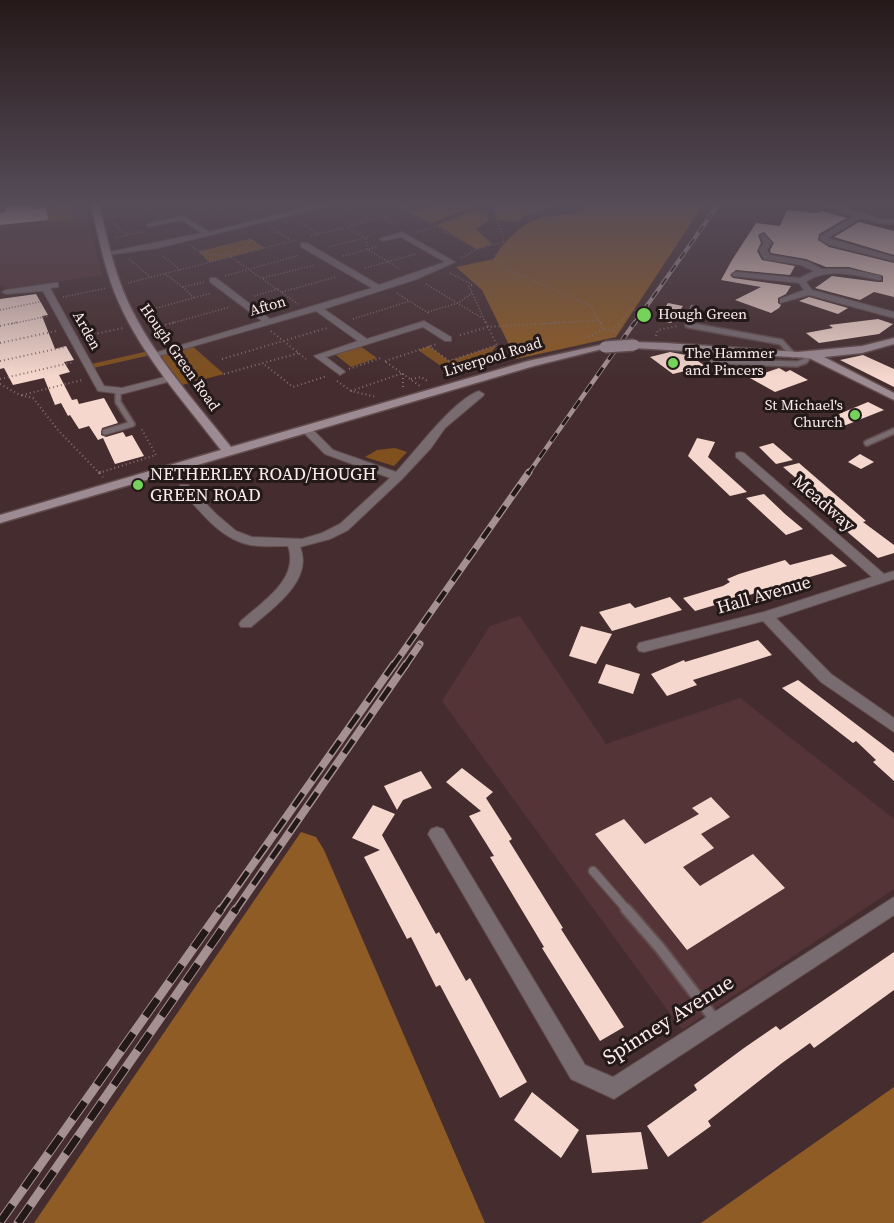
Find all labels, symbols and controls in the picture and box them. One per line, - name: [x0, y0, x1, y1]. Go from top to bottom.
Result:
- street label: Afton: [248, 293, 288, 321]
- street label: Hough Green Road: [135, 301, 223, 415]
- marker: Hough Green: [635, 306, 653, 324]
- place label: Hough Green: [658, 306, 747, 324]
- street label: Arden: [68, 309, 104, 353]
- street label: Liverpool Road: [442, 335, 544, 381]
- place label: The Hammer and Pincers: [685, 345, 774, 380]
- marker: The Hammer and Pincers: [666, 356, 680, 370]
- place label: St Michael's Church: [765, 397, 843, 432]
- marker: St Michael's Church: [848, 408, 862, 422]
- place label: NETHERLEY ROAD/HOUGH GREEN ROAD: [150, 464, 376, 506]
- street label: Meadway: [787, 471, 859, 537]
- marker: NETHERLEY ROAD/HOUGH GREEN ROAD: [131, 478, 145, 492]
- street label: Hall Avenue: [714, 572, 814, 620]
- street label: Spinney Avenue: [599, 971, 739, 1071]

